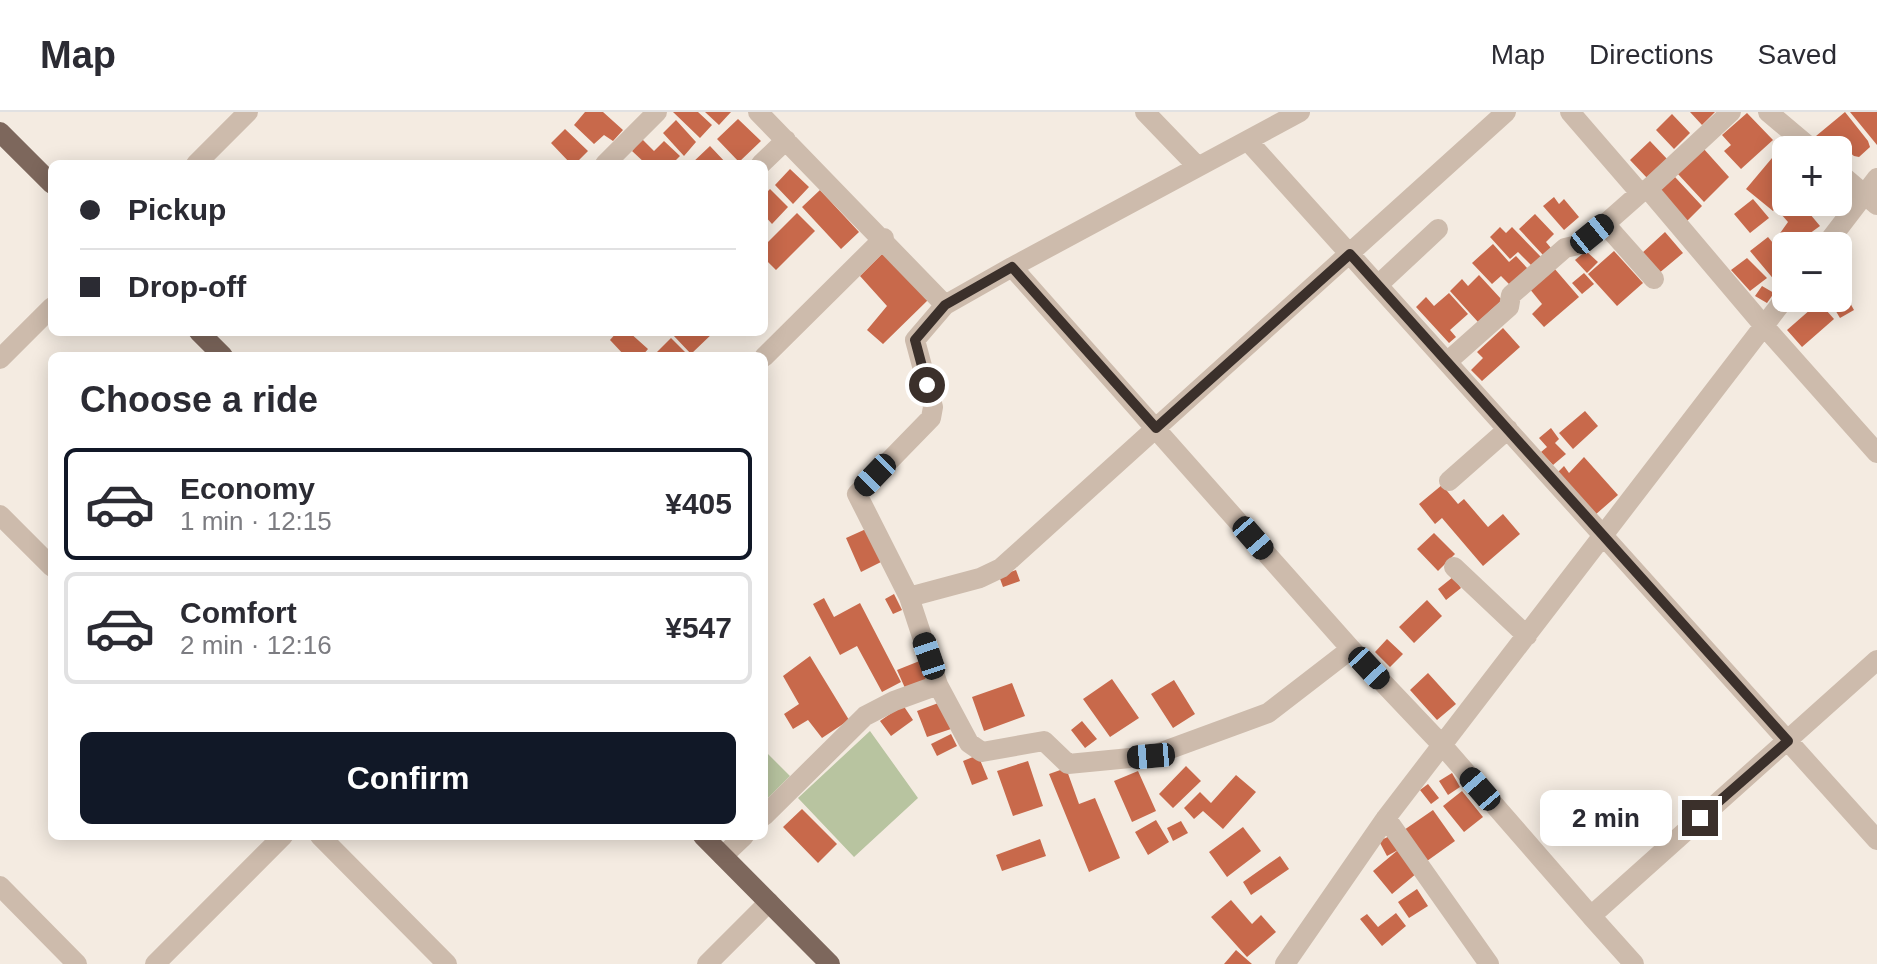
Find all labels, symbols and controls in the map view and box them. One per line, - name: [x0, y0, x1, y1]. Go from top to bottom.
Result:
- text: Map: [40, 34, 116, 76]
- text: Map: [1491, 39, 1545, 70]
- text: Directions: [1589, 39, 1714, 70]
- text: Saved: [1758, 39, 1837, 70]
- map controls: [1772, 136, 1852, 312]
- button: +: [1772, 136, 1852, 216]
- text: Pickup: [128, 193, 226, 226]
- car: [1566, 210, 1618, 258]
- button: −: [1772, 232, 1852, 312]
- text: Drop-off: [128, 270, 246, 303]
- route start: [909, 367, 945, 403]
- text: Choose a ride: [80, 379, 318, 420]
- car: [850, 449, 900, 501]
- icon: car: [84, 468, 156, 540]
- text: Economy: [180, 472, 315, 505]
- text: ¥405: [665, 487, 732, 520]
- text: 1 min · 12:15: [180, 506, 332, 536]
- car: [1228, 512, 1278, 564]
- icon: car: [84, 592, 156, 664]
- text: Comfort: [180, 596, 297, 629]
- text: ¥547: [665, 611, 732, 644]
- car: [910, 629, 948, 683]
- text: 2 min · 12:16: [180, 630, 332, 660]
- car: [1344, 642, 1394, 694]
- button: Confirm: [80, 732, 736, 824]
- car: [1126, 742, 1176, 770]
- car: [1455, 763, 1505, 815]
- callout: 2 min: [1540, 790, 1672, 846]
- route end: [1682, 800, 1718, 836]
- text: 2 min: [1572, 803, 1640, 833]

